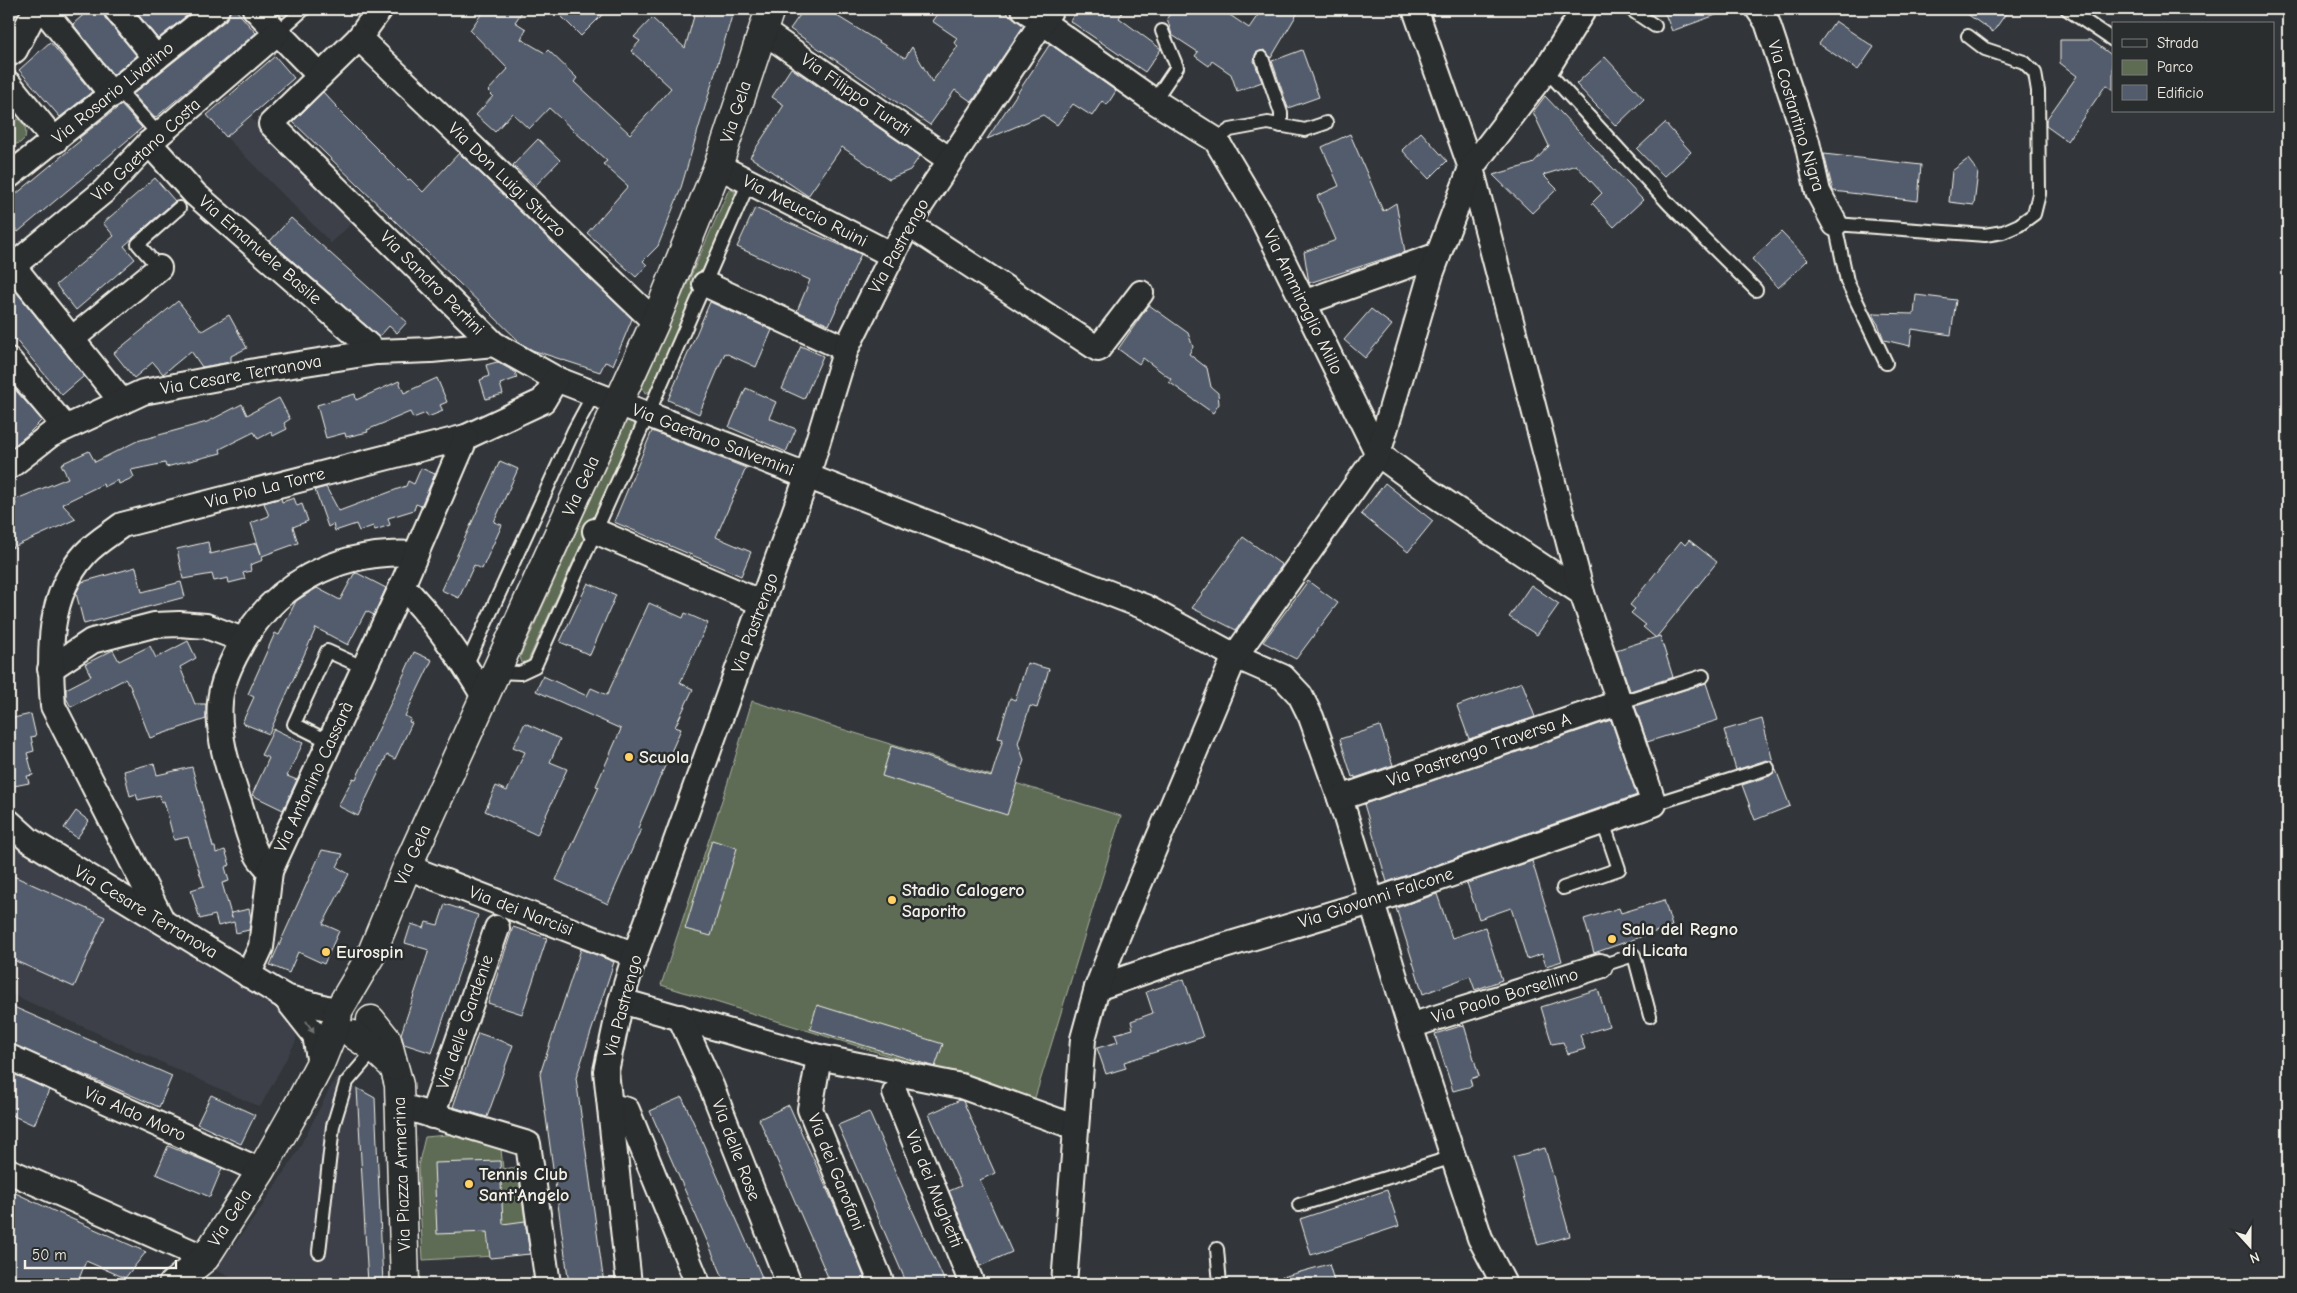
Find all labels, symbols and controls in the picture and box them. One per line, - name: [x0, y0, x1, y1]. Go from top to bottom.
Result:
- legend: [2112, 22, 2274, 112]
- text: Strada: [2157, 34, 2199, 52]
- street label: Via Rosario Livatino: [48, 37, 178, 149]
- street label: Via Costantino Nigra: [1763, 38, 1829, 194]
- street label: Via Filippo Turati: [797, 49, 915, 141]
- text: Parco: [2157, 58, 2193, 76]
- street label: Via Gela: [716, 78, 756, 146]
- text: Edificio: [2157, 84, 2204, 102]
- street label: Via Gaetano Costa: [87, 94, 205, 206]
- street label: Via Don Luigi Sturzo: [444, 118, 570, 242]
- street label: Via Meuccio Ruini: [739, 170, 871, 252]
- street label: Via Emanuele Basile: [194, 191, 326, 309]
- street label: Via Pastrengo: [864, 195, 934, 297]
- street label: Via Sandro Pertini: [375, 226, 489, 340]
- street label: Via Ammiraglio Millo: [1259, 226, 1347, 378]
- street label: Via Cesare Terranova: [159, 350, 323, 400]
- street label: Via Gaetano Salvemini: [629, 399, 797, 481]
- street label: Via Gela: [558, 452, 604, 520]
- street label: Via Pio La Torre: [203, 463, 327, 513]
- street label: Via Pastrengo: [727, 570, 783, 676]
- street label: Via Antonino Cassarà: [270, 698, 358, 856]
- street label: Via Pastrengo Traversa A: [1384, 709, 1574, 791]
- place label: Scuola: [639, 747, 689, 768]
- marker: Scuola: [623, 751, 635, 763]
- street label: Via Gela: [390, 821, 436, 889]
- street label: Via Cesare Terranova: [70, 861, 222, 963]
- street label: Via Giovanni Falcone: [1296, 863, 1456, 933]
- place label: Stadio Calogero Saporito: [902, 880, 1024, 922]
- street label: Via dei Narcisi: [466, 882, 576, 940]
- marker: Stadio Calogero Saporito: [886, 894, 898, 906]
- place label: Sala del Regno di Licata: [1622, 919, 1738, 961]
- marker: Sala del Regno di Licata: [1606, 933, 1618, 945]
- place label: Eurospin: [336, 942, 403, 963]
- marker: Eurospin: [320, 946, 332, 958]
- street label: Via delle Gardenie: [432, 952, 498, 1092]
- street label: Via Pastrengo: [599, 953, 647, 1059]
- street label: Via Paolo Borsellino: [1429, 964, 1581, 1028]
- one-way arrow: [305, 1020, 314, 1034]
- street label: Via Aldo Moro: [81, 1082, 189, 1146]
- street label: Via Piazza Armerina: [389, 1096, 415, 1252]
- street label: Via delle Rose: [707, 1096, 765, 1204]
- street label: Via dei Garofani: [803, 1110, 869, 1234]
- street label: Via dei Mughetti: [901, 1127, 967, 1251]
- place label: Tennis Club Sant'Angelo: [479, 1164, 569, 1206]
- marker: Tennis Club Sant'Angelo: [463, 1178, 475, 1190]
- street label: Via Gela: [204, 1185, 256, 1251]
- north arrow: [2224, 1220, 2274, 1270]
- scale bar: [25, 1238, 176, 1270]
- text: 50 m: [32, 1246, 67, 1264]
- text: N: [2247, 1248, 2262, 1267]

